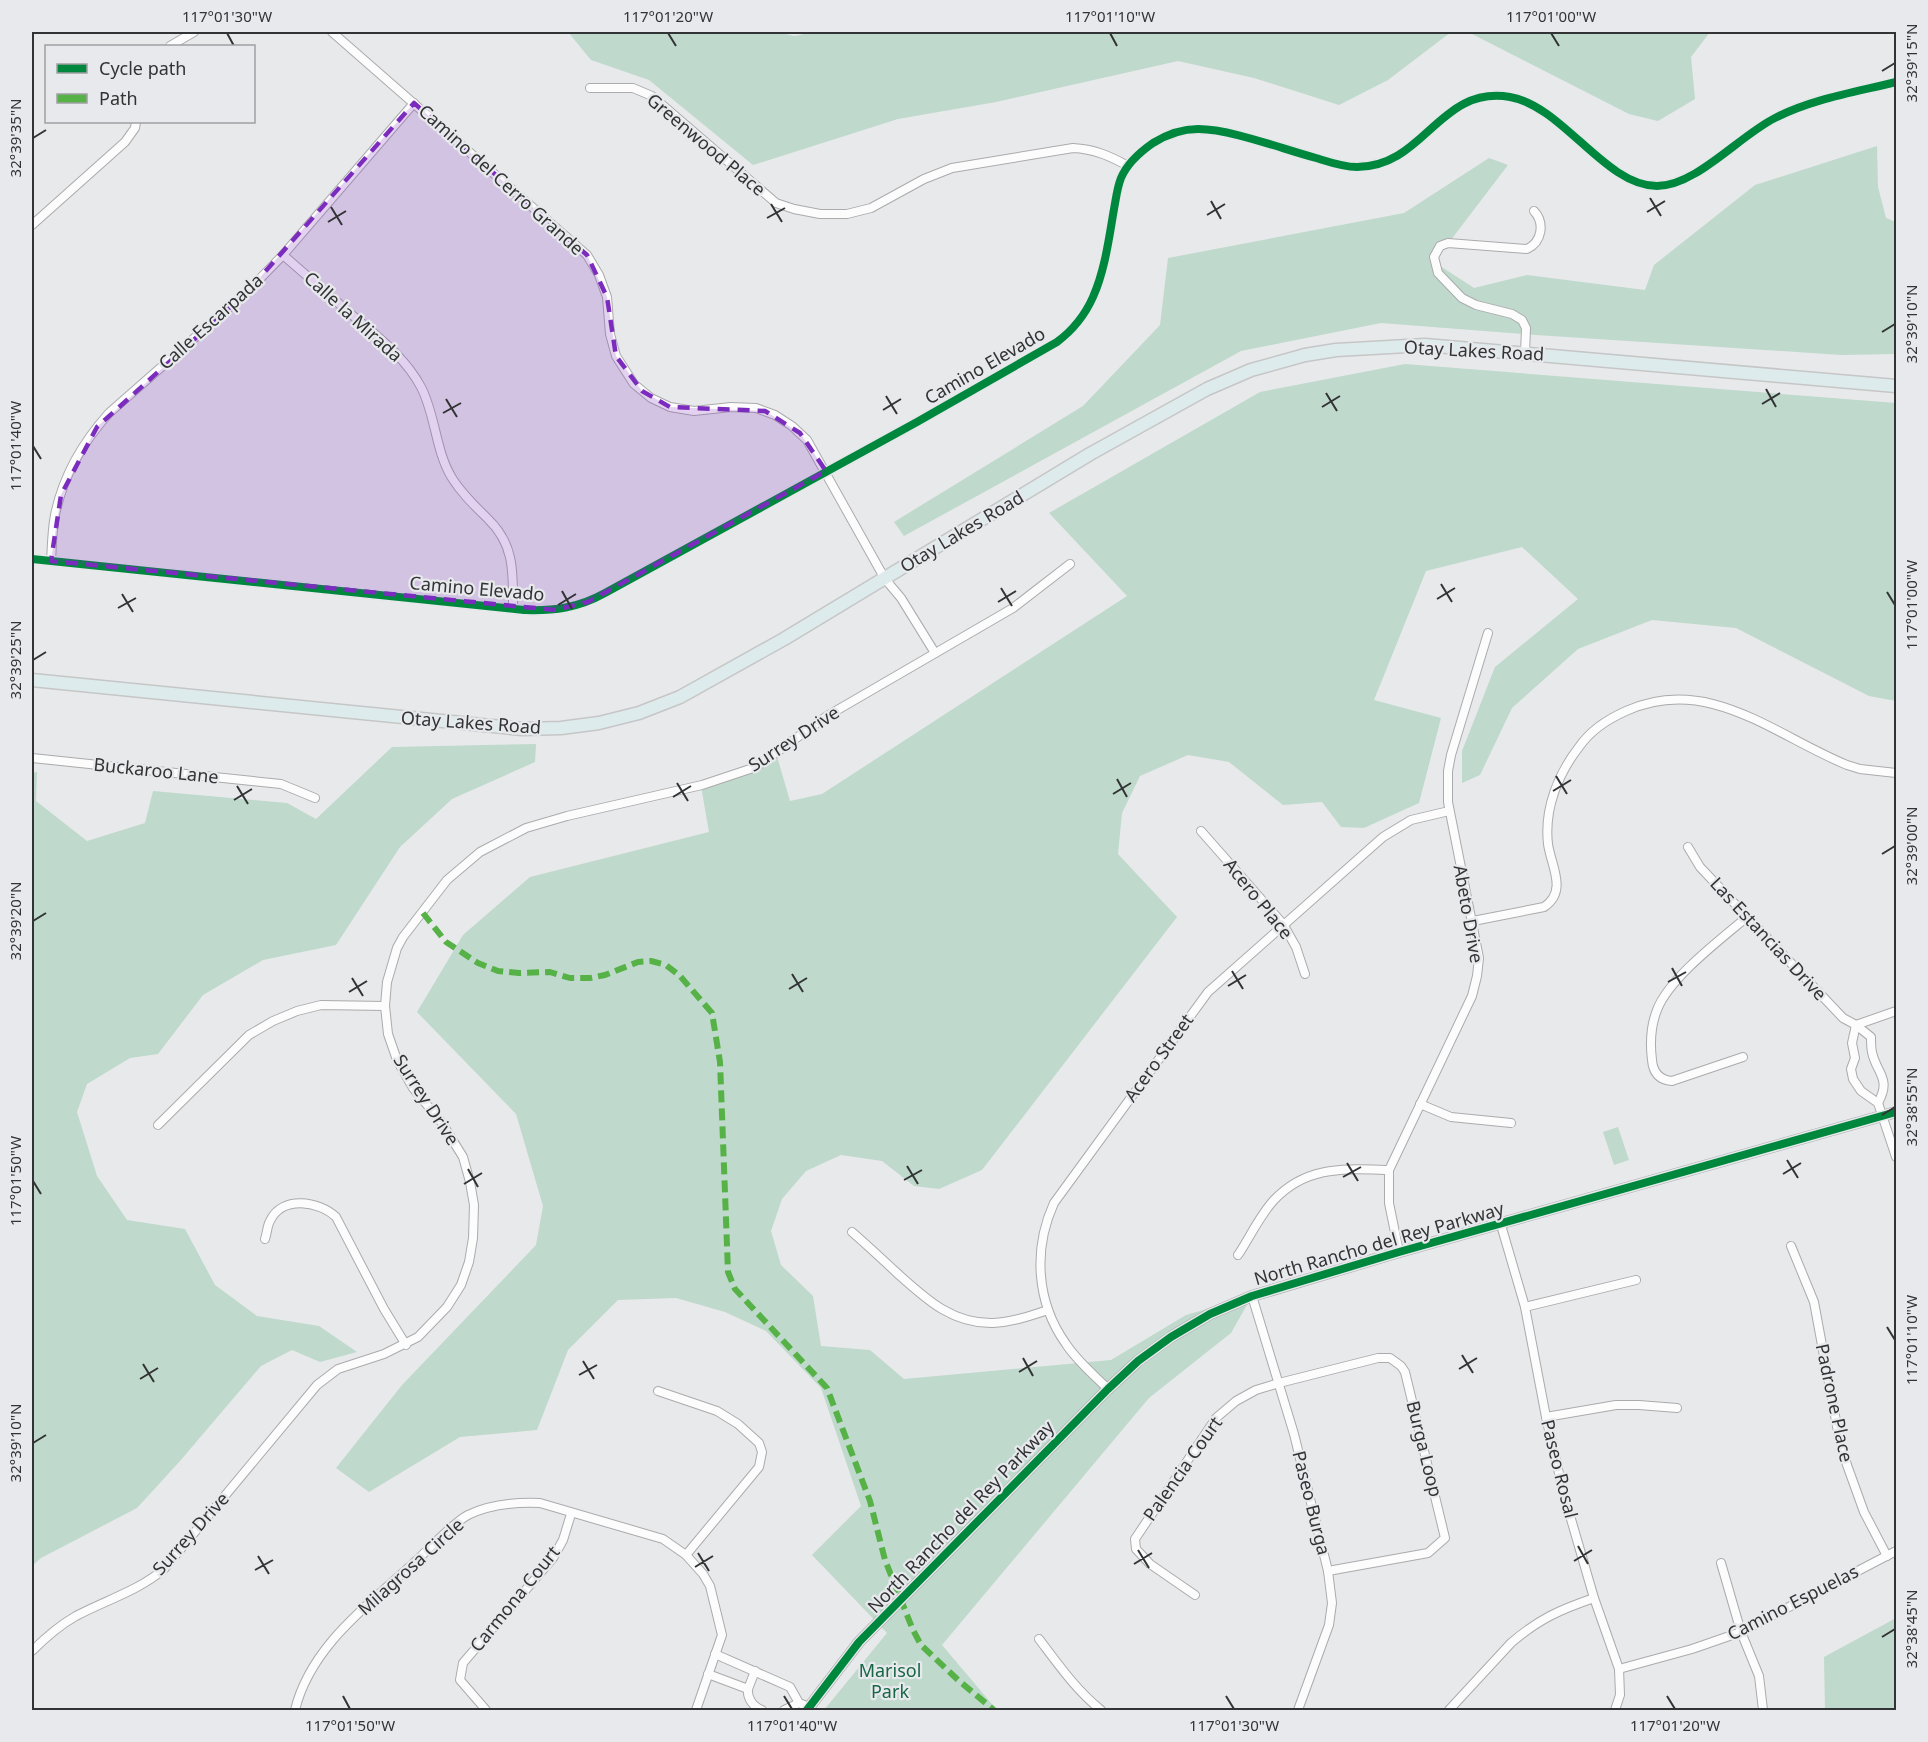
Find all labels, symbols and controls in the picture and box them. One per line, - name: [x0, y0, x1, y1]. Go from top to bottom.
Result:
- text: 117°01'30"W: [182, 6, 272, 26]
- text: 117°01'20"W: [623, 6, 713, 26]
- text: 117°01'10"W: [1065, 6, 1155, 26]
- text: 117°01'00"W: [1506, 6, 1596, 26]
- text: 32°39'15"N: [1901, 24, 1921, 102]
- legend: [45, 45, 255, 123]
- text: Cycle path: [99, 56, 186, 80]
- text: Path: [99, 86, 138, 110]
- street label: Greenwood Place: [642, 88, 771, 201]
- text: 32°39'35"N: [5, 99, 25, 177]
- street label: Camino del Cerro Grande: [414, 99, 589, 260]
- street label: Calle la Mirada: [299, 266, 408, 367]
- street label: Calle Escarpada: [153, 268, 268, 375]
- text: 32°39'10"N: [1901, 285, 1921, 363]
- street label: Camino Elevado: [920, 321, 1049, 409]
- street label: Otay Lakes Road: [1403, 334, 1545, 366]
- text: 117°01'40"W: [5, 401, 25, 491]
- street label: Otay Lakes Road: [895, 485, 1028, 578]
- text: 117°01'00"W: [1901, 560, 1921, 650]
- street label: Camino Elevado: [409, 570, 546, 606]
- text: 32°39'25"N: [5, 621, 25, 699]
- street label: Surrey Drive: [743, 700, 843, 776]
- street label: Otay Lakes Road: [400, 705, 542, 739]
- street label: Buckaroo Lane: [92, 752, 220, 788]
- text: 32°39'00"N: [1901, 807, 1921, 885]
- street label: Acero Place: [1219, 853, 1299, 944]
- street label: Abeto Drive: [1449, 863, 1489, 965]
- street label: Las Estancias Drive: [1705, 871, 1832, 1005]
- text: 32°39'20"N: [5, 882, 25, 960]
- street label: Acero Street: [1118, 1008, 1199, 1106]
- street label: Surrey Drive: [389, 1049, 465, 1149]
- text: 32°38'55"N: [1901, 1068, 1921, 1146]
- text: 117°01'50"W: [5, 1136, 25, 1226]
- street label: North Rancho del Rey Parkway: [1251, 1196, 1507, 1290]
- text: 117°01'10"W: [1901, 1295, 1921, 1385]
- street label: Padrone Place: [1811, 1341, 1859, 1464]
- street label: Burga Loop: [1401, 1398, 1448, 1499]
- text: 32°39'10"N: [5, 1404, 25, 1482]
- street label: Palencia Court: [1137, 1411, 1227, 1525]
- street label: North Rancho del Rey Parkway: [862, 1414, 1059, 1618]
- street label: Paseo Rosal: [1536, 1417, 1584, 1521]
- street label: Paseo Burga: [1287, 1448, 1337, 1557]
- street label: Surrey Drive: [147, 1487, 234, 1580]
- street label: Milagrosa Circle: [352, 1512, 468, 1620]
- street label: Carmona Court: [464, 1540, 565, 1656]
- street label: Camino Espuelas: [1723, 1559, 1862, 1645]
- text: 32°38'45"N: [1901, 1590, 1921, 1668]
- park label: Marisol Park: [859, 1658, 921, 1703]
- text: 117°01'50"W: [305, 1715, 395, 1735]
- text: 117°01'40"W: [747, 1715, 837, 1735]
- text: 117°01'30"W: [1189, 1715, 1279, 1735]
- text: 117°01'20"W: [1630, 1715, 1720, 1735]

